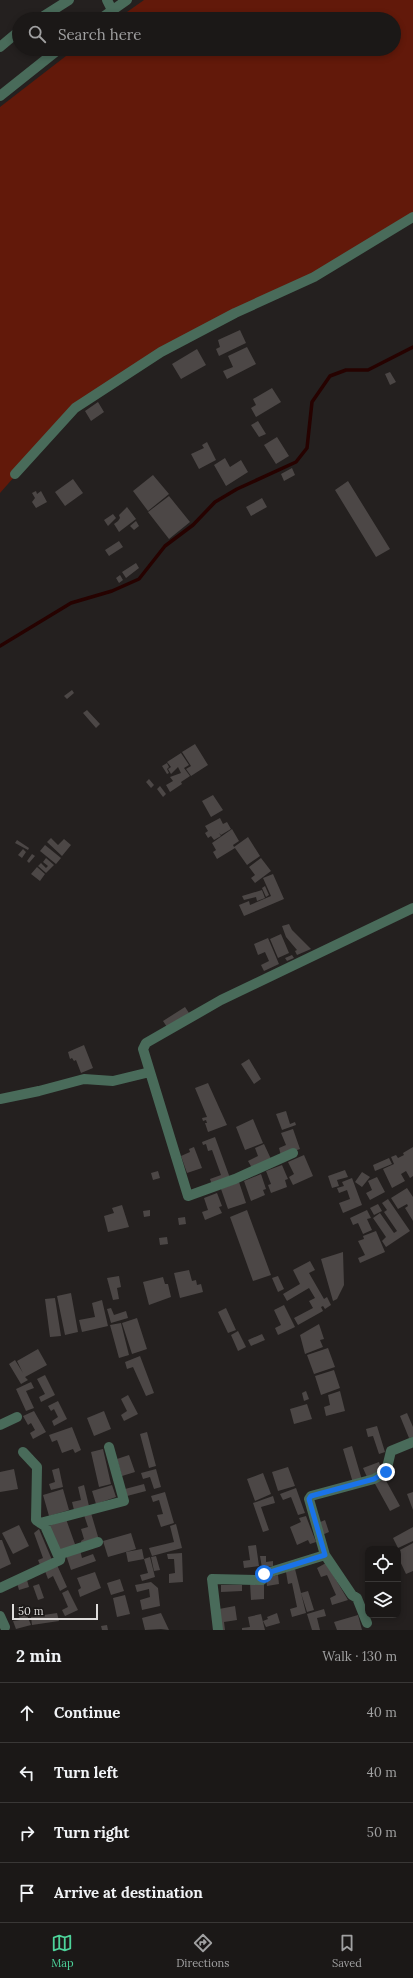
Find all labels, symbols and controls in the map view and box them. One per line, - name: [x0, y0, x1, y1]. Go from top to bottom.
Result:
- search box: [12, 12, 401, 56]
- icon: search: [26, 23, 48, 45]
- text: Search here: [58, 25, 141, 44]
- route end: [377, 1463, 395, 1481]
- map controls: [365, 1546, 401, 1618]
- button: locate: [365, 1546, 401, 1582]
- route start: [255, 1565, 273, 1583]
- button: layers: [365, 1582, 401, 1618]
- scale bar: [12, 1602, 98, 1621]
- text: 50 m: [18, 1604, 44, 1618]
- text: 2 min: [16, 1645, 62, 1667]
- text: Walk · 130 m: [322, 1648, 397, 1665]
- icon: ahead: [16, 1702, 38, 1724]
- text: Continue: [54, 1703, 120, 1722]
- text: 40 m: [367, 1704, 397, 1721]
- icon: left: [16, 1762, 38, 1784]
- text: Turn left: [54, 1763, 118, 1782]
- text: 40 m: [367, 1764, 397, 1781]
- icon: right: [16, 1822, 38, 1844]
- text: Turn right: [54, 1823, 130, 1842]
- text: 50 m: [367, 1824, 397, 1841]
- icon: arrive: [16, 1882, 38, 1904]
- text: Arrive at destination: [54, 1883, 203, 1902]
- tab: Map: [51, 1932, 74, 1970]
- tab: Directions: [176, 1932, 229, 1970]
- tab: Saved: [332, 1932, 362, 1970]

